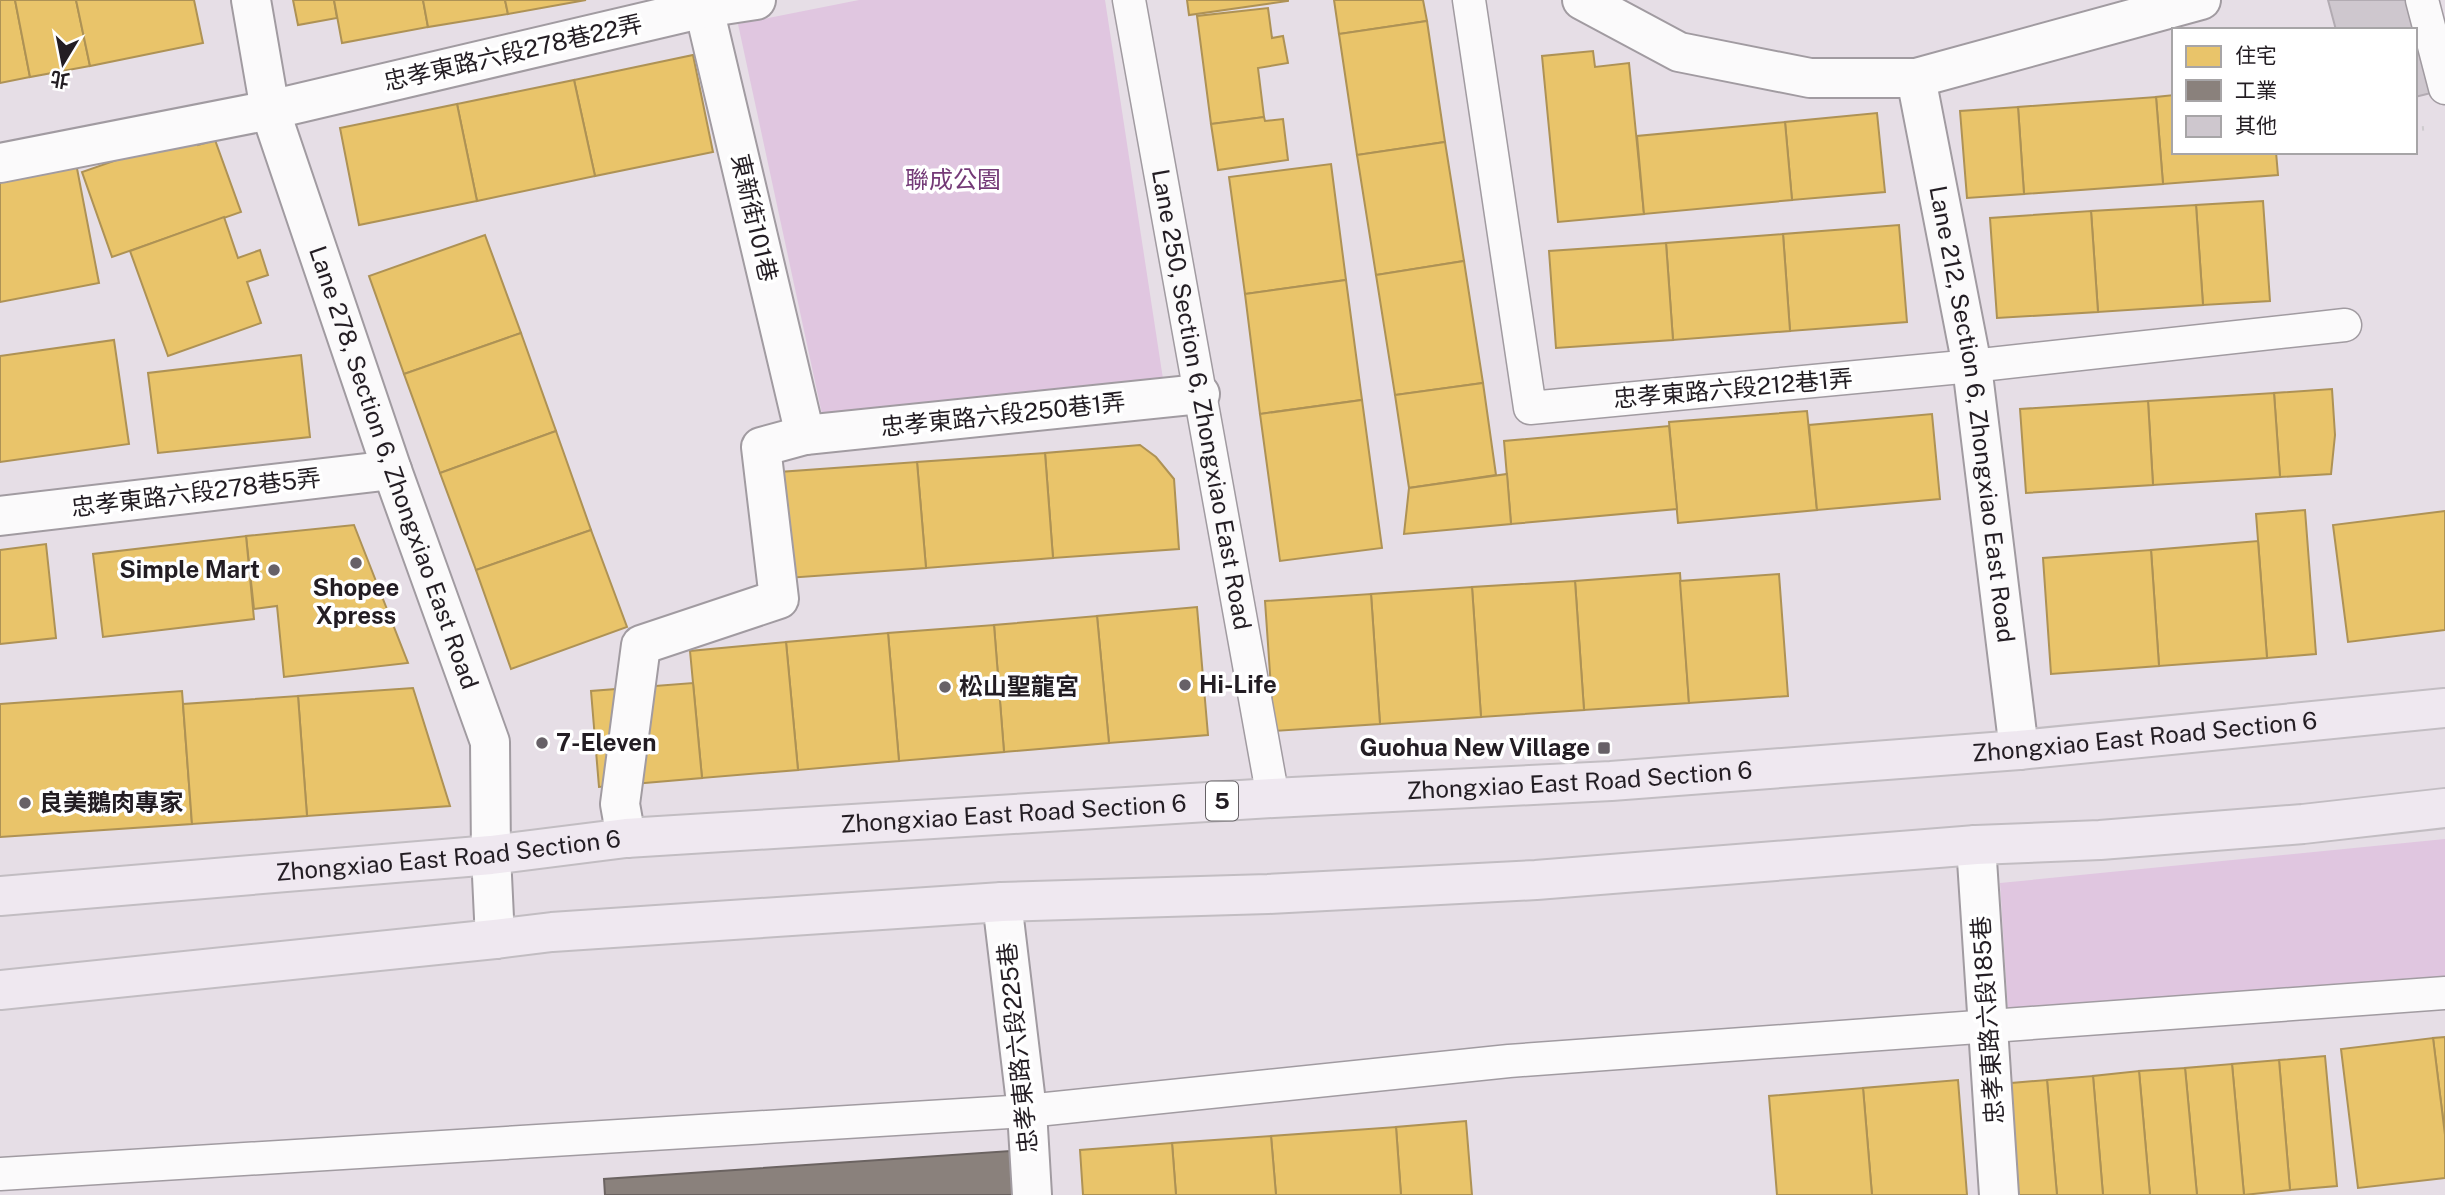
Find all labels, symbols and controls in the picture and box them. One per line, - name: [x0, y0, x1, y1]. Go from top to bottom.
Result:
- street label: 忠孝東路六段278巷22弄: [381, 9, 645, 95]
- north arrow: [28, 28, 98, 98]
- legend: [2172, 28, 2417, 154]
- text: 住宅: [2235, 43, 2277, 68]
- text: 北: [49, 67, 71, 92]
- text: 工業: [2235, 78, 2277, 103]
- text: 其他: [2235, 113, 2277, 138]
- street label: 東新街101巷: [727, 151, 783, 284]
- park label: 聯成公園: [905, 165, 1001, 193]
- street label: Lane 250, Section 6, Zhongxiao East Road: [1147, 167, 1257, 632]
- street label: Lane 212, Section 6, Zhongxiao East Road: [1924, 183, 2021, 644]
- street label: Lane 278, Section 6, Zhongxiao East Road: [304, 242, 485, 693]
- street label: 忠孝東路六段212巷1弄: [1612, 364, 1854, 412]
- street label: 忠孝東路六段250巷1弄: [879, 387, 1127, 441]
- street label: 忠孝東路六段278巷5弄: [70, 463, 322, 521]
- place label: Simple Mart: [119, 555, 260, 583]
- marker: Shopee Xpress: [348, 555, 364, 571]
- marker: Simple Mart: [266, 562, 282, 578]
- place label: Shopee Xpress: [313, 573, 399, 629]
- place label: Hi-Life: [1199, 670, 1277, 698]
- place label: 松山聖龍宮: [959, 672, 1079, 700]
- marker: Hi-Life: [1177, 677, 1193, 693]
- marker: 松山聖龍宮: [937, 679, 953, 695]
- street label: Zhongxiao East Road Section 6: [1971, 706, 2318, 767]
- place label: 7-Eleven: [556, 728, 656, 756]
- place label: Guohua New Village: [1360, 733, 1590, 761]
- marker: 7-Eleven: [534, 735, 550, 751]
- marker: Guohua New Village: [1596, 740, 1612, 756]
- street label: Zhongxiao East Road Section 6: [1406, 755, 1753, 804]
- road number: 5: [1206, 782, 1238, 820]
- place label: 良美鵝肉專家: [39, 788, 183, 816]
- street label: Zhongxiao East Road Section 6: [840, 788, 1187, 838]
- marker: 良美鵝肉專家: [17, 795, 33, 811]
- street label: Zhongxiao East Road Section 6: [275, 824, 622, 886]
- street label: 忠孝東路六段185巷: [1966, 915, 2008, 1125]
- street label: 忠孝東路六段225巷: [992, 941, 1042, 1155]

